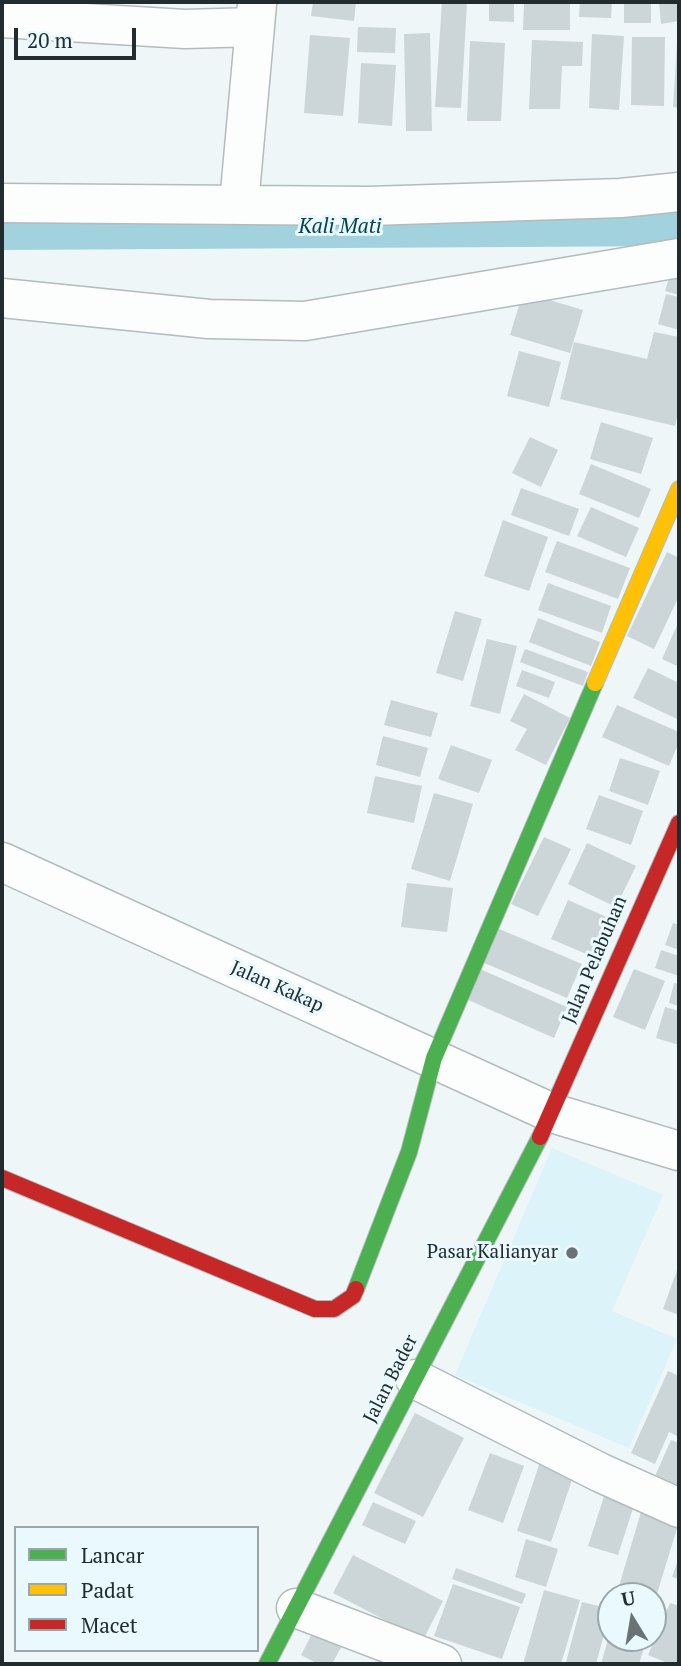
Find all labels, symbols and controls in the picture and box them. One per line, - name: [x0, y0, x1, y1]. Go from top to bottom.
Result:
- scale bar: [18, 14, 140, 58]
- text: 20 m: [27, 26, 73, 54]
- water label: Kali Mati: [298, 214, 382, 240]
- street label: Jalan Pelabuhan: [558, 893, 632, 1027]
- street label: Jalan Kakap: [227, 956, 327, 1018]
- place label: Pasar Kalianyar: [427, 1242, 558, 1264]
- marker: Pasar Kalianyar: [564, 1245, 580, 1261]
- street label: Jalan Bader: [359, 1331, 423, 1427]
- legend: [14, 1526, 259, 1652]
- text: Lancar: [81, 1541, 144, 1569]
- text: Padat: [81, 1576, 134, 1604]
- north arrow: [597, 1582, 667, 1652]
- text: U: [619, 1584, 637, 1611]
- text: Macet: [81, 1611, 138, 1639]

